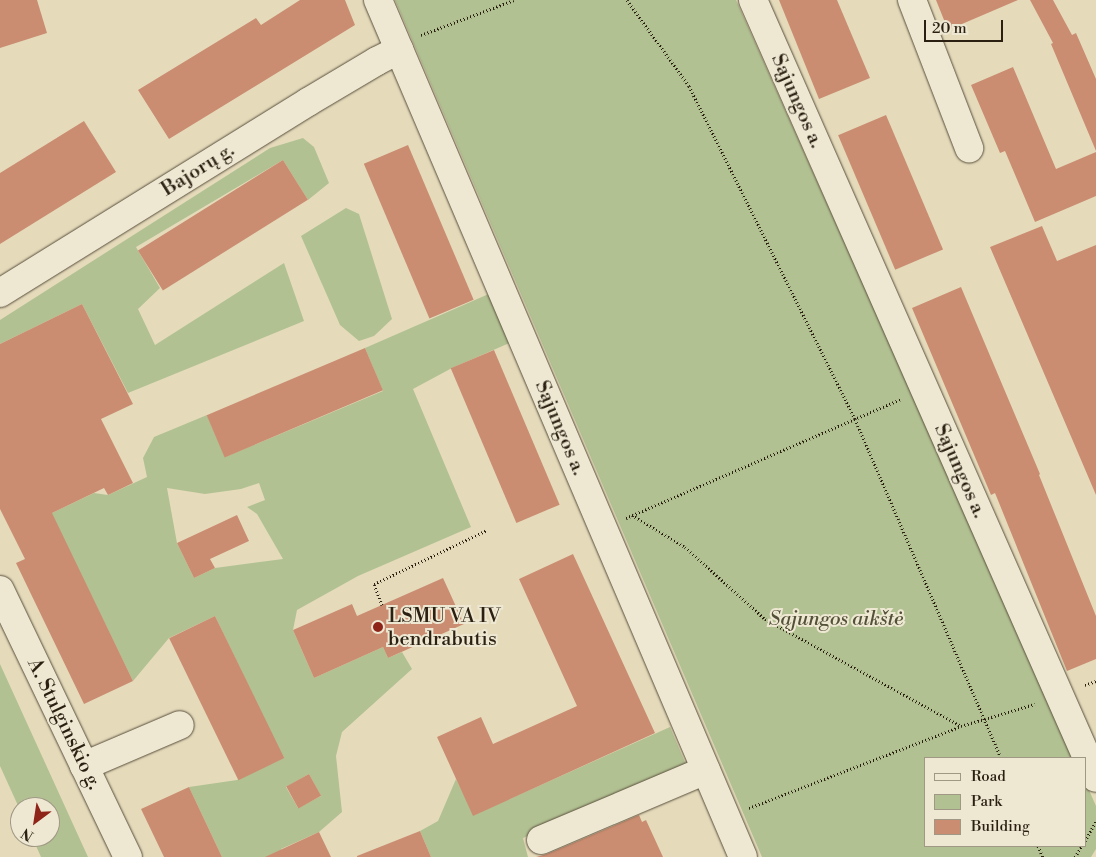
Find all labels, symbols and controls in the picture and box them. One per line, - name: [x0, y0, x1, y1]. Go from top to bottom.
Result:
- scale bar: [926, 10, 1005, 42]
- text: 20 m: [932, 19, 967, 38]
- street label: Sąjungos a.: [766, 50, 828, 152]
- street label: Bajorų g.: [157, 138, 239, 202]
- street label: Sąjungos a.: [529, 377, 591, 479]
- street label: Sąjungos a.: [929, 420, 991, 522]
- place label: LSMU VA IV bendrabutis: [388, 604, 501, 651]
- park label: Sąjungos aikštė: [769, 607, 903, 631]
- marker: LSMU VA IV bendrabutis: [372, 621, 384, 633]
- street label: A. Stulginskio g.: [22, 654, 106, 794]
- legend: [924, 757, 1086, 847]
- text: Road: [971, 767, 1006, 786]
- text: Park: [971, 792, 1002, 811]
- north arrow: [10, 797, 60, 847]
- text: Building: [971, 817, 1030, 836]
- text: N: [18, 823, 37, 845]

